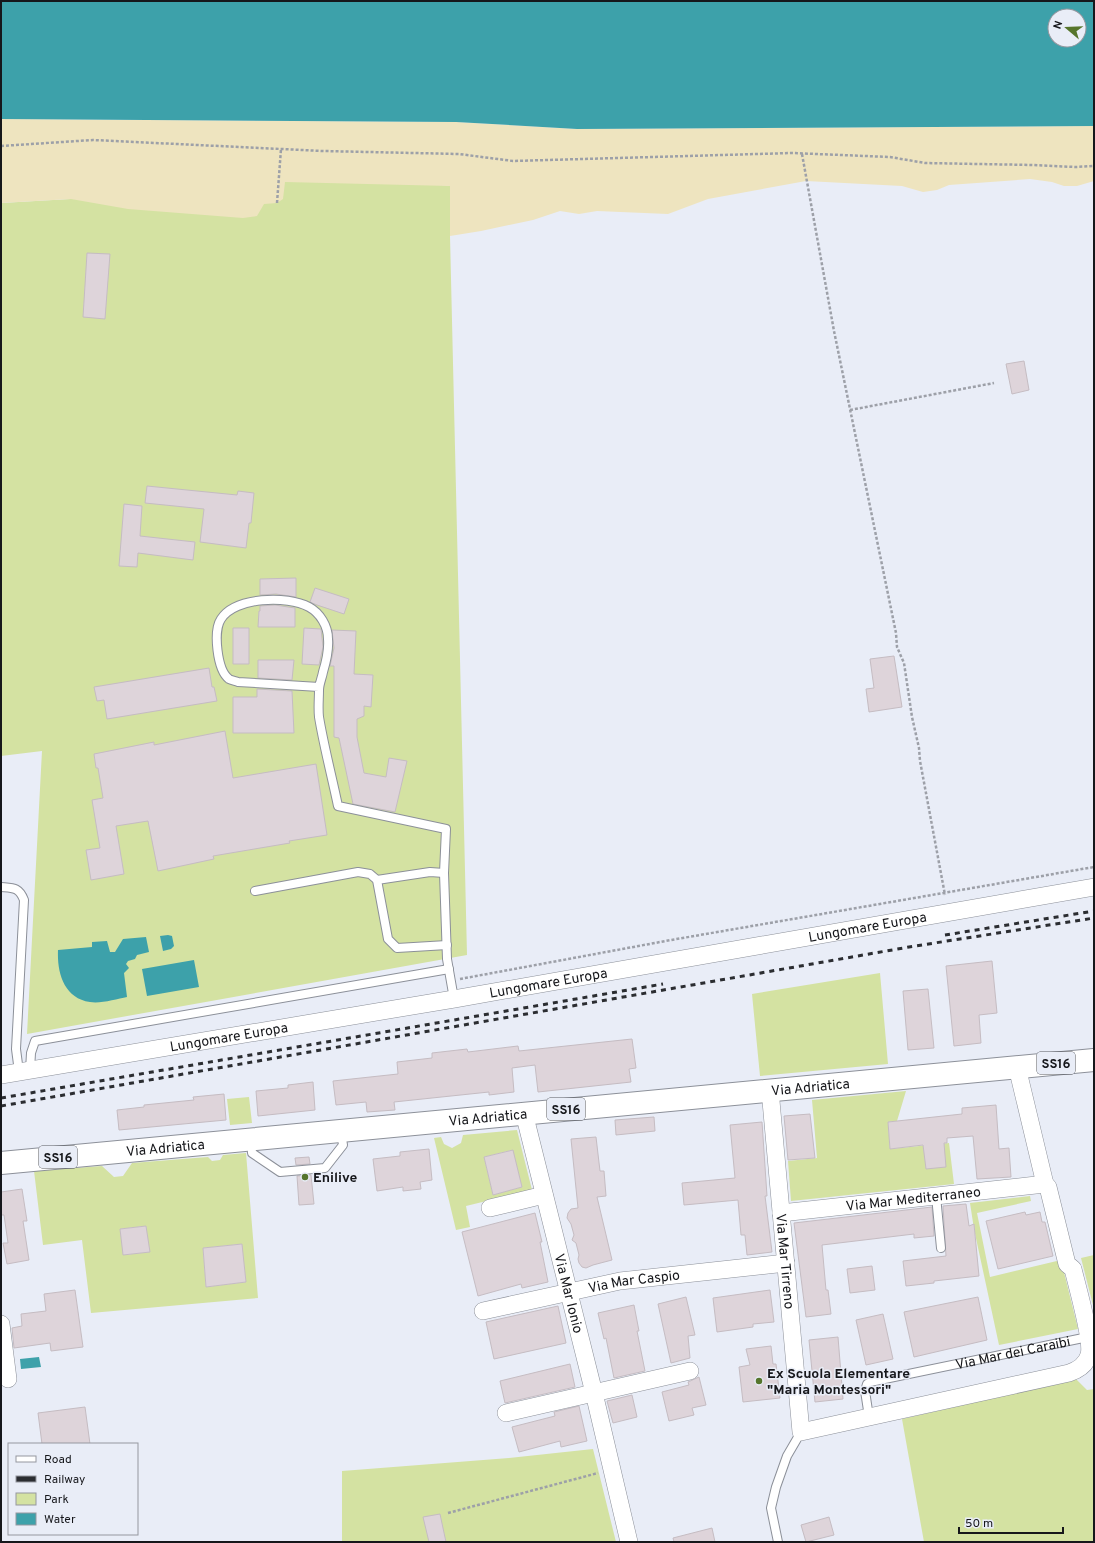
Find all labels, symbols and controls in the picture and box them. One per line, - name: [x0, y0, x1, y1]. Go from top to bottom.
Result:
- north arrow: [1047, 8, 1087, 48]
- text: N: [1051, 19, 1066, 31]
- street label: Lungomare Europa: [807, 909, 928, 947]
- street label: Lungomare Europa: [488, 965, 609, 1003]
- street label: Lungomare Europa: [169, 1020, 289, 1057]
- road number: SS16: [1037, 1052, 1075, 1074]
- street label: Via Adriatica: [770, 1076, 851, 1100]
- road number: SS16: [547, 1098, 585, 1120]
- street label: Via Adriatica: [448, 1106, 528, 1131]
- street label: Via Adriatica: [125, 1137, 206, 1161]
- road number: SS16: [39, 1146, 77, 1168]
- place label: Enilive: [313, 1170, 358, 1187]
- marker: Enilive: [300, 1172, 310, 1182]
- street label: Via Mar Mediterraneo: [845, 1184, 982, 1216]
- street label: Via Mar Tirreno: [771, 1213, 797, 1310]
- street label: Via Mar Ionio: [550, 1252, 586, 1336]
- street label: Via Mar Caspio: [587, 1268, 681, 1298]
- street label: Via Mar dei Caraibi: [954, 1334, 1072, 1374]
- place label: Ex Scuola Elementare "Maria Montessori": [767, 1366, 910, 1399]
- marker: Ex Scuola Elementare "Maria Montessori": [754, 1376, 764, 1386]
- legend: [8, 1443, 138, 1535]
- text: Road: [44, 1452, 72, 1468]
- text: Railway: [44, 1472, 85, 1488]
- text: Park: [44, 1492, 69, 1508]
- scale bar: [959, 1509, 1063, 1535]
- text: Water: [44, 1512, 76, 1528]
- text: 50 m: [965, 1516, 993, 1532]

